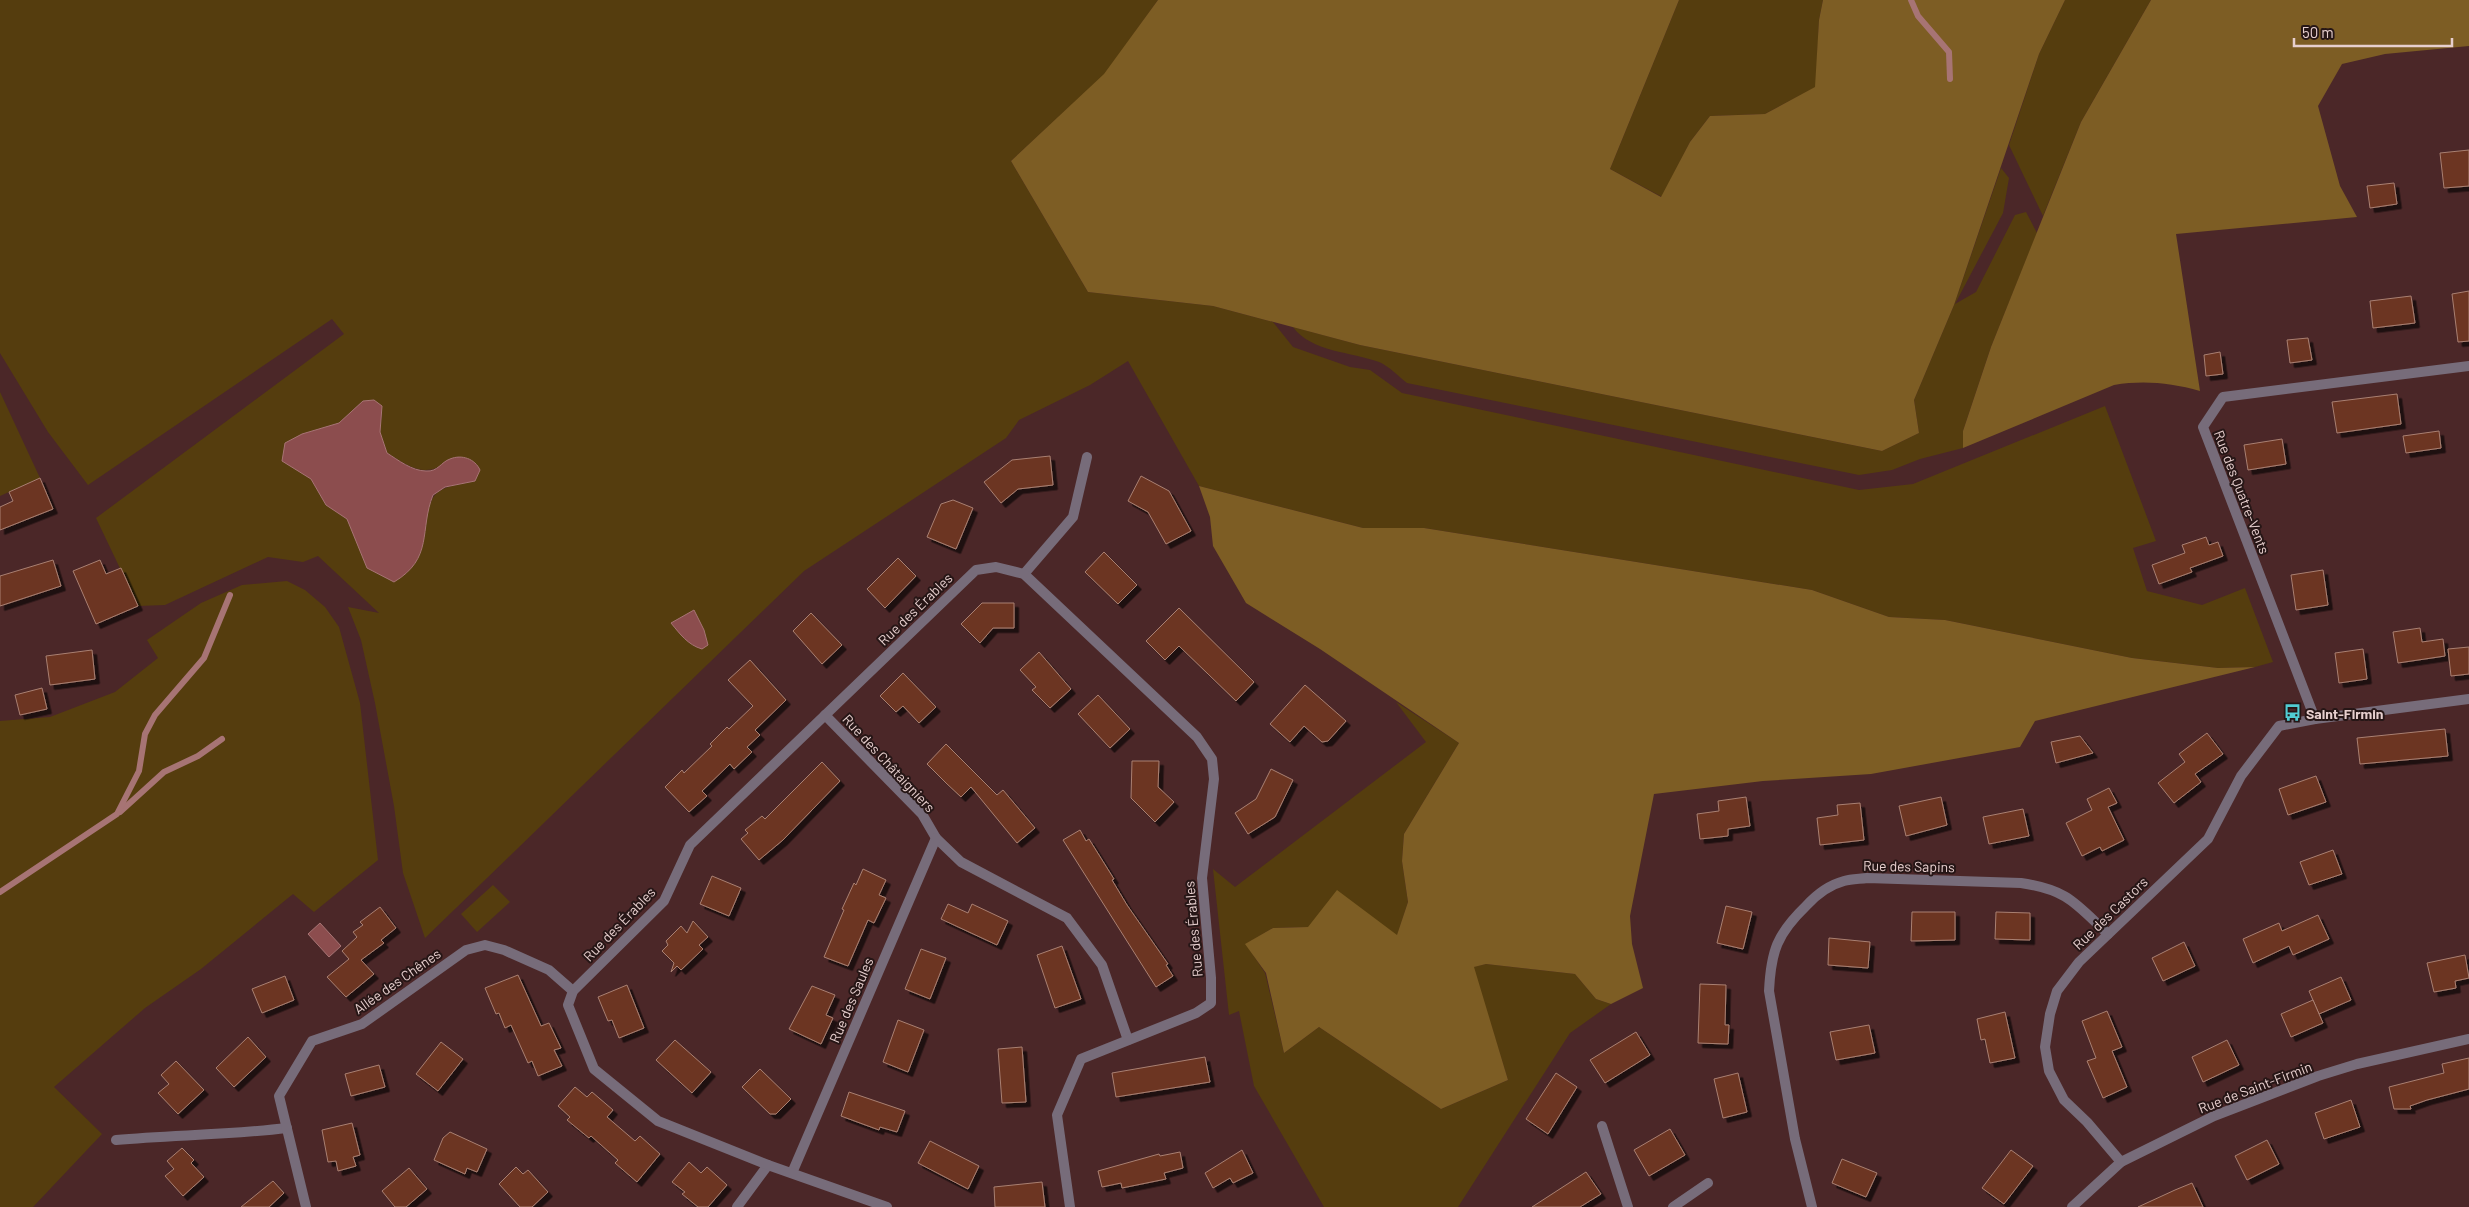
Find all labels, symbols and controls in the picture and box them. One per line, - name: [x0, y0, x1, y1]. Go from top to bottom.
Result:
- scale bar: [2294, 15, 2452, 47]
- text: 50 m: [2302, 23, 2334, 41]
- street label: Rue des Quatre-Vents: [2211, 428, 2274, 556]
- street label: Rue des Érables: [874, 569, 956, 649]
- bus stop icon: Saint-Firmin: [2282, 703, 2302, 723]
- place label: Saint-Firmin: [2306, 705, 2384, 722]
- street label: Rue des Châtaigniers: [839, 710, 939, 816]
- street label: Rue des Sapins: [1863, 857, 1955, 875]
- street label: Rue des Castors: [2069, 873, 2151, 953]
- street label: Rue des Érables: [1180, 880, 1206, 978]
- street label: Rue des Érables: [579, 883, 659, 965]
- street label: Allée des Chênes: [350, 945, 444, 1017]
- street label: Rue des Saules: [825, 955, 877, 1045]
- street label: Rue de Saint-Firmin: [2196, 1057, 2314, 1117]

